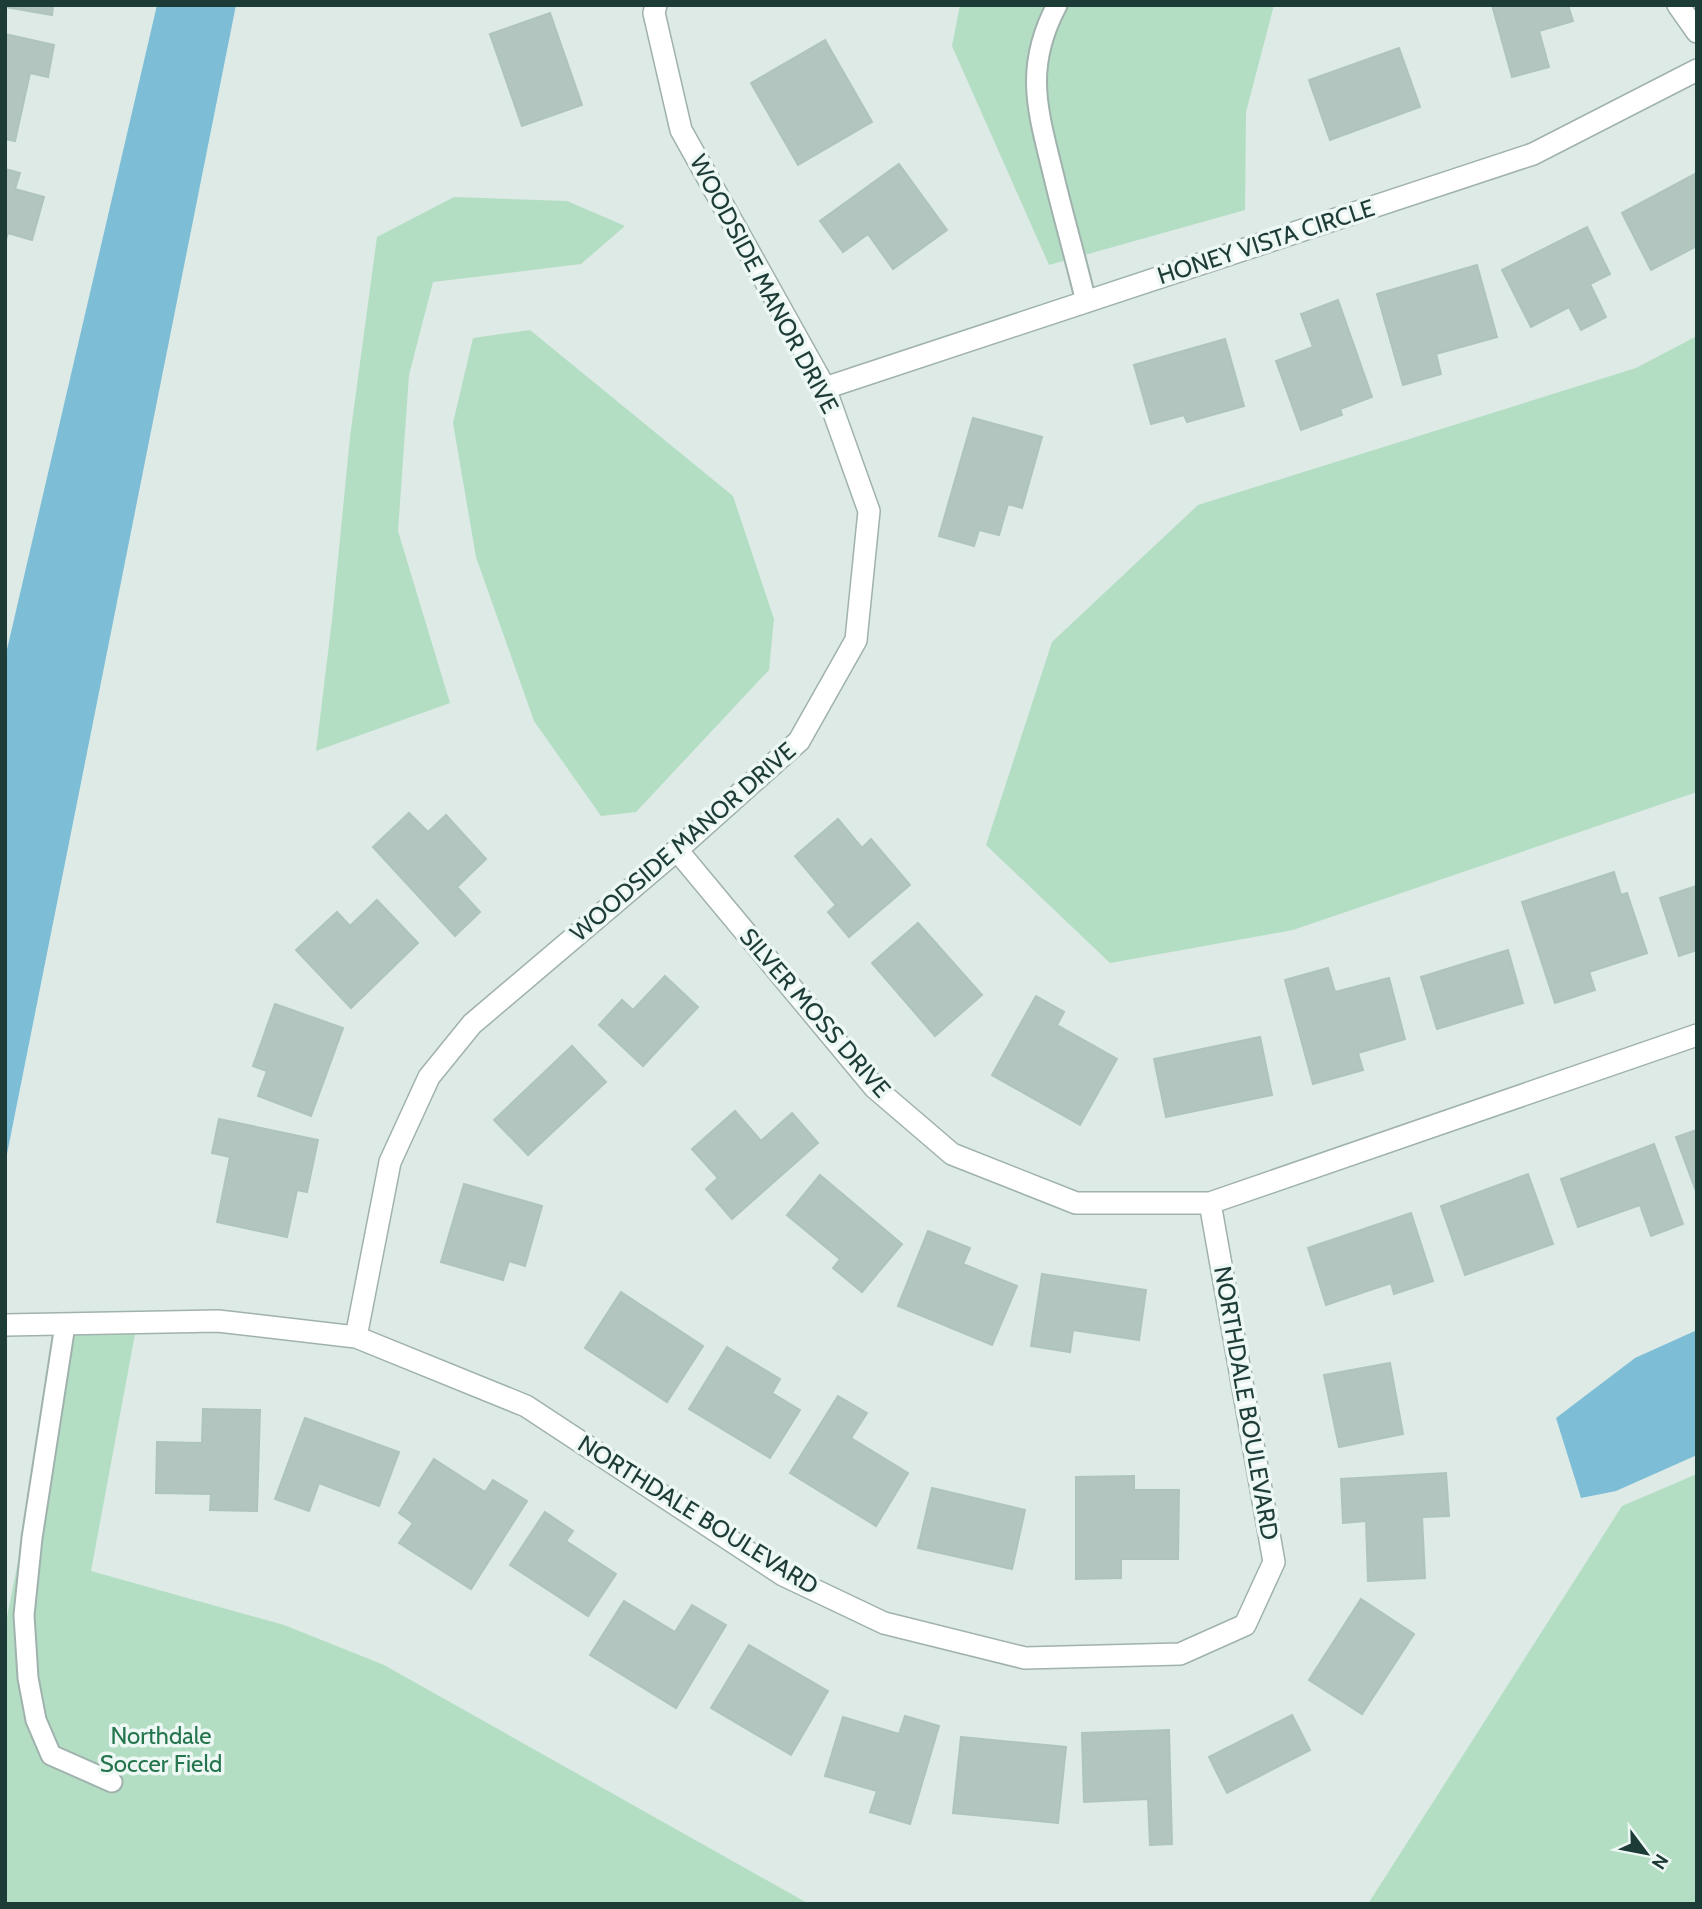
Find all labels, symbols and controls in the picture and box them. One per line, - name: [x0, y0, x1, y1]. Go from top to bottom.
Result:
- street label: WOODSIDE MANOR DRIVE: [684, 149, 845, 418]
- street label: HONEY VISTA CIRCLE: [1154, 193, 1378, 290]
- street label: WOODSIDE MANOR DRIVE: [564, 736, 801, 947]
- street label: SILVER MOSS DRIVE: [734, 922, 897, 1103]
- street label: NORTHDALE BOULEVARD: [1208, 1264, 1285, 1542]
- street label: NORTHDALE BOULEVARD: [573, 1429, 824, 1600]
- park label: Northdale Soccer Field: [100, 1721, 222, 1778]
- north arrow: [1611, 1818, 1681, 1888]
- text: N: [1647, 1850, 1673, 1874]

